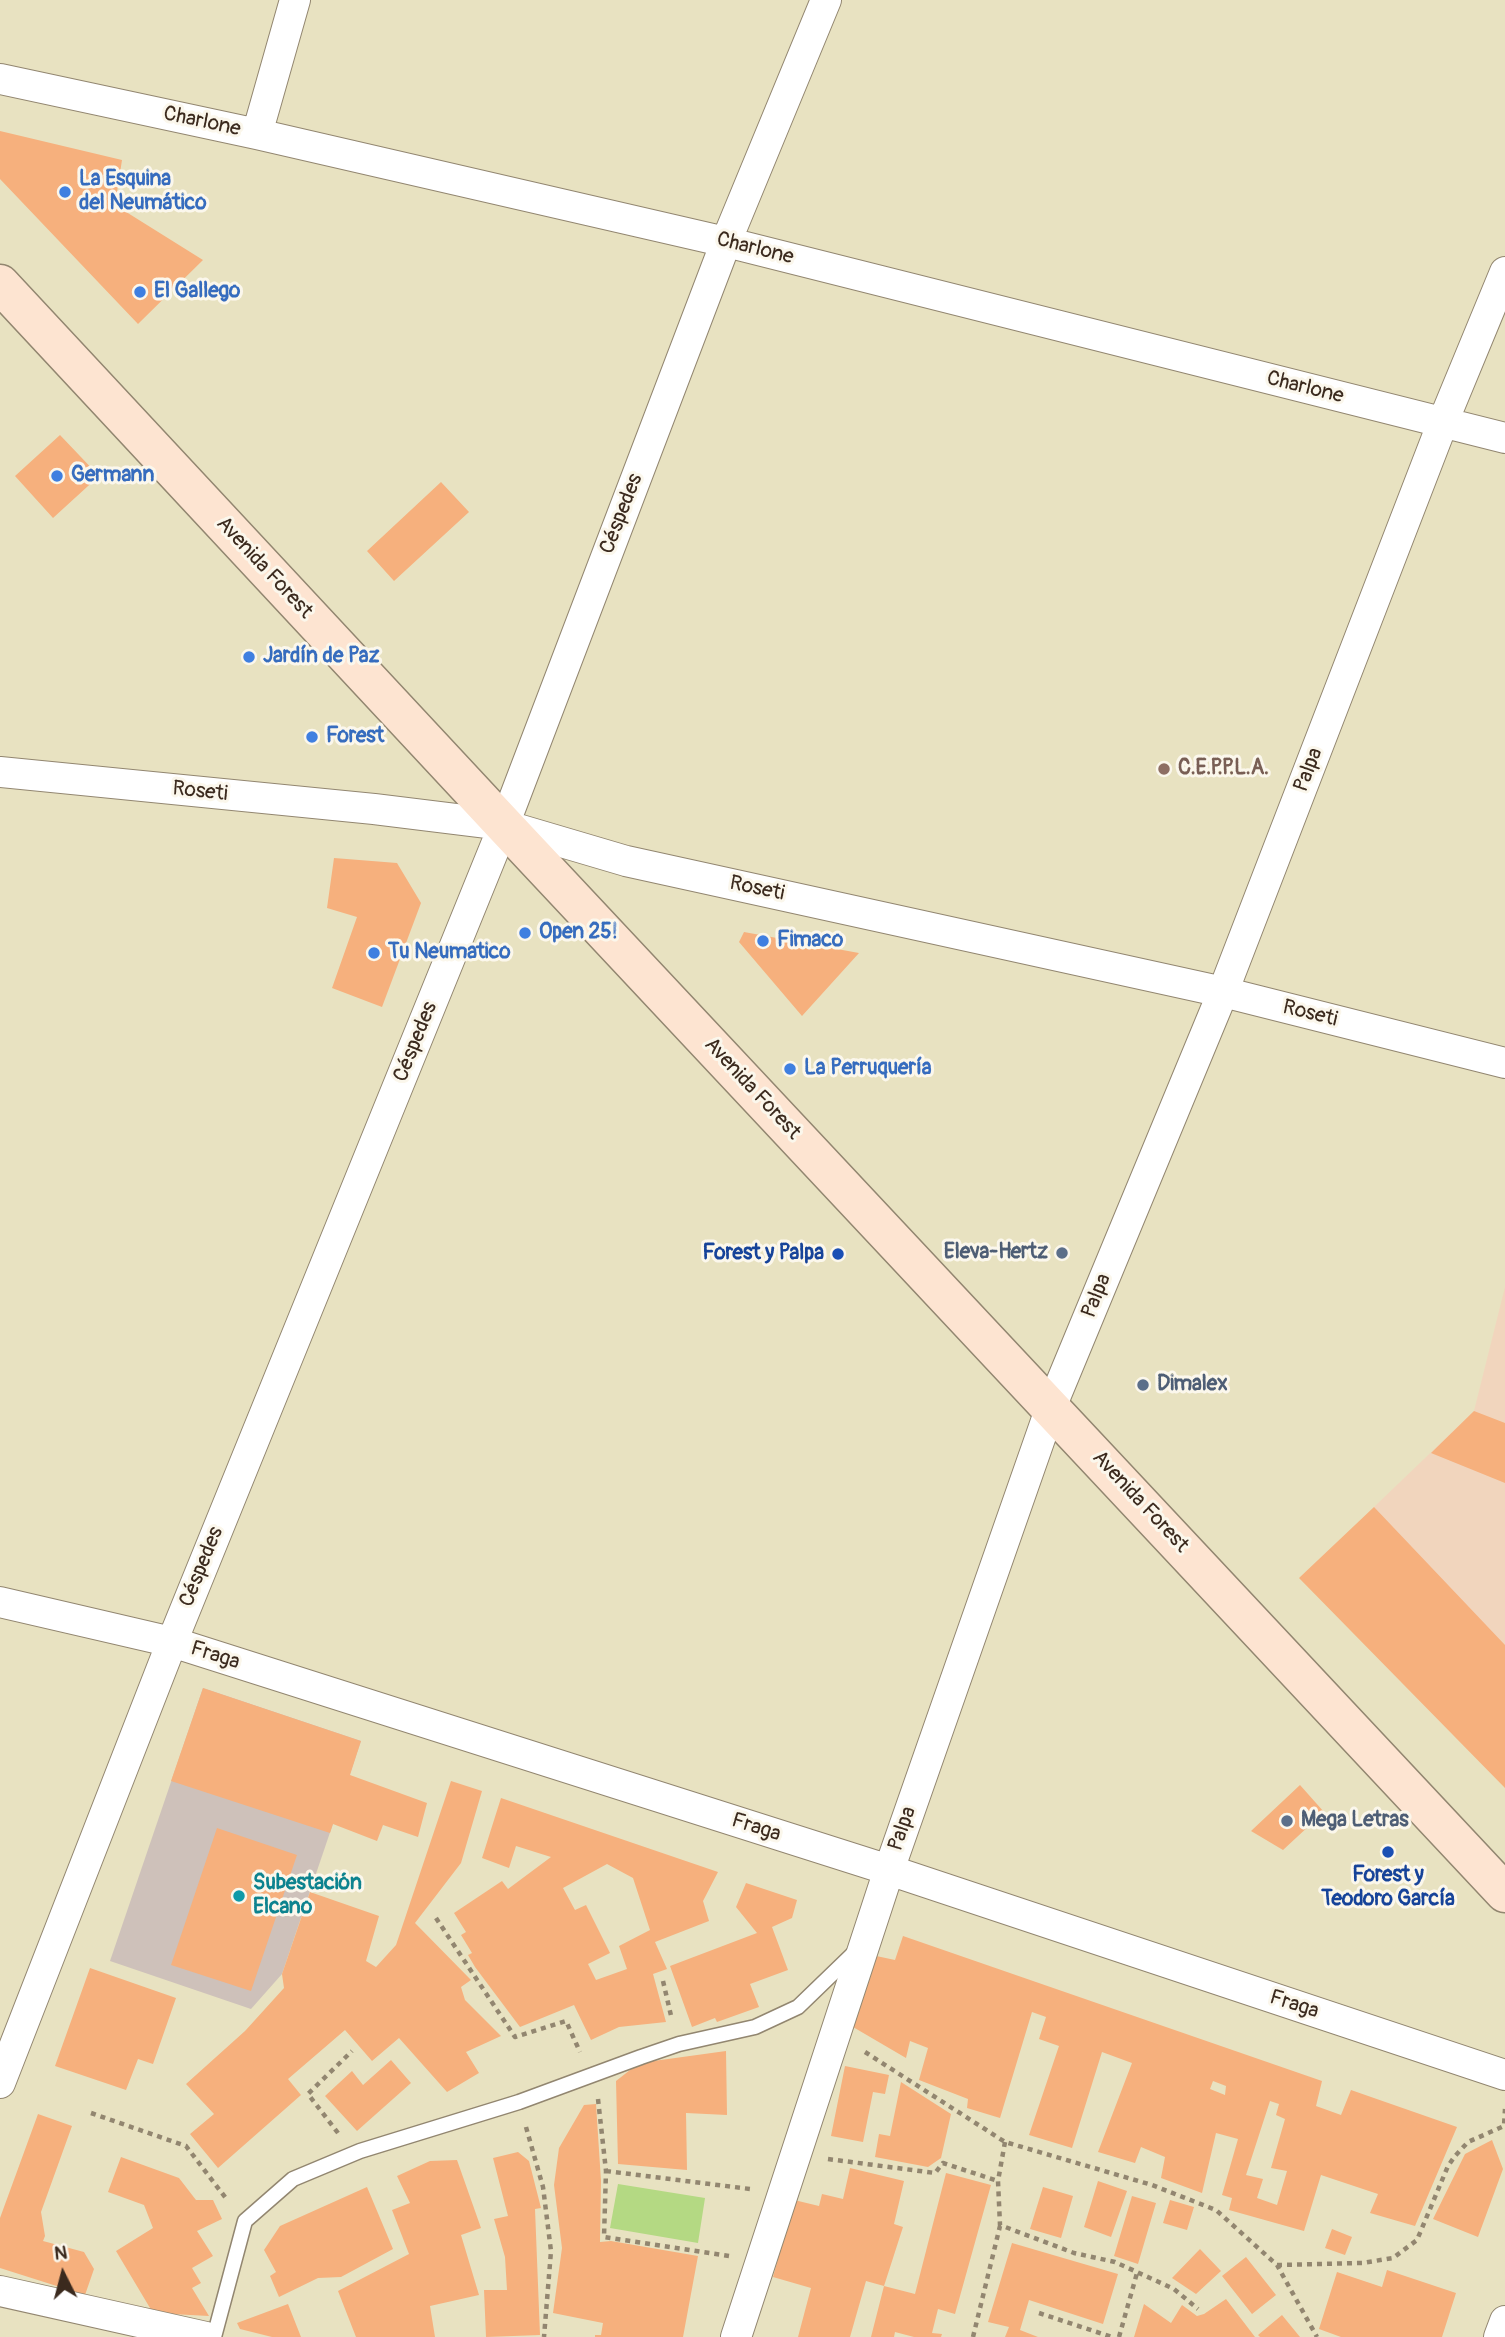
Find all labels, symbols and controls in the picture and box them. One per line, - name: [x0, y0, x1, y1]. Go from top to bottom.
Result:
- street label: Charlone: [161, 102, 243, 142]
- place label: La Esquina del Neumático: [79, 167, 206, 217]
- marker: La Esquina del Neumático: [57, 184, 73, 200]
- street label: Charlone: [714, 227, 796, 271]
- place label: El Gallego: [154, 279, 240, 305]
- marker: El Gallego: [132, 284, 148, 300]
- street label: Charlone: [1264, 366, 1346, 410]
- place label: Germann: [71, 463, 154, 489]
- marker: Germann: [49, 468, 65, 484]
- street label: Céspedes: [595, 470, 649, 558]
- street label: Avenida Forest: [210, 512, 318, 624]
- place label: Jardín de Paz: [263, 644, 379, 670]
- marker: Jardín de Paz: [241, 649, 257, 665]
- place label: Forest: [326, 724, 384, 750]
- marker: Forest: [304, 729, 320, 745]
- street label: Palpa: [1289, 744, 1329, 796]
- place label: C.E.P.P.L.A.: [1178, 756, 1269, 782]
- marker: C.E.P.P.L.A.: [1156, 761, 1172, 777]
- street label: Roseti: [171, 777, 229, 807]
- street label: Roseti: [727, 871, 787, 907]
- place label: Open 25!: [539, 920, 618, 946]
- marker: Open 25!: [517, 925, 533, 941]
- place label: Fimaco: [777, 928, 843, 954]
- marker: Fimaco: [755, 933, 771, 949]
- place label: Tu Neumatico: [388, 940, 511, 966]
- marker: Tu Neumatico: [366, 945, 382, 961]
- street label: Roseti: [1280, 995, 1340, 1033]
- street label: Céspedes: [389, 998, 443, 1086]
- street label: Avenida Forest: [698, 1033, 806, 1145]
- place label: La Perruquería: [804, 1056, 932, 1082]
- marker: La Perruquería: [782, 1061, 798, 1077]
- place label: Eleva-Hertz: [944, 1240, 1048, 1266]
- place label: Forest y Palpa: [703, 1241, 824, 1267]
- marker: Eleva-Hertz: [1054, 1245, 1070, 1261]
- marker: Forest y Palpa: [830, 1246, 846, 1262]
- street label: Palpa: [1077, 1270, 1117, 1322]
- place label: Dimalex: [1157, 1372, 1228, 1398]
- marker: Dimalex: [1135, 1377, 1151, 1393]
- street label: Avenida Forest: [1086, 1446, 1194, 1558]
- street label: Céspedes: [175, 1523, 229, 1611]
- street label: Fraga: [187, 1636, 243, 1676]
- street label: Palpa: [884, 1804, 922, 1854]
- street label: Fraga: [728, 1808, 784, 1848]
- place label: Mega Letras: [1301, 1808, 1409, 1834]
- marker: Mega Letras: [1279, 1813, 1295, 1829]
- marker: Forest y Teodoro García: [1380, 1844, 1396, 1860]
- place label: Forest y Teodoro García: [1321, 1863, 1455, 1913]
- place label: Subestación Elcano: [253, 1871, 362, 1921]
- marker: Subestación Elcano: [231, 1888, 247, 1904]
- street label: Fraga: [1266, 1985, 1322, 2025]
- north arrow: [28, 2239, 98, 2309]
- text: N: [53, 2241, 68, 2266]

